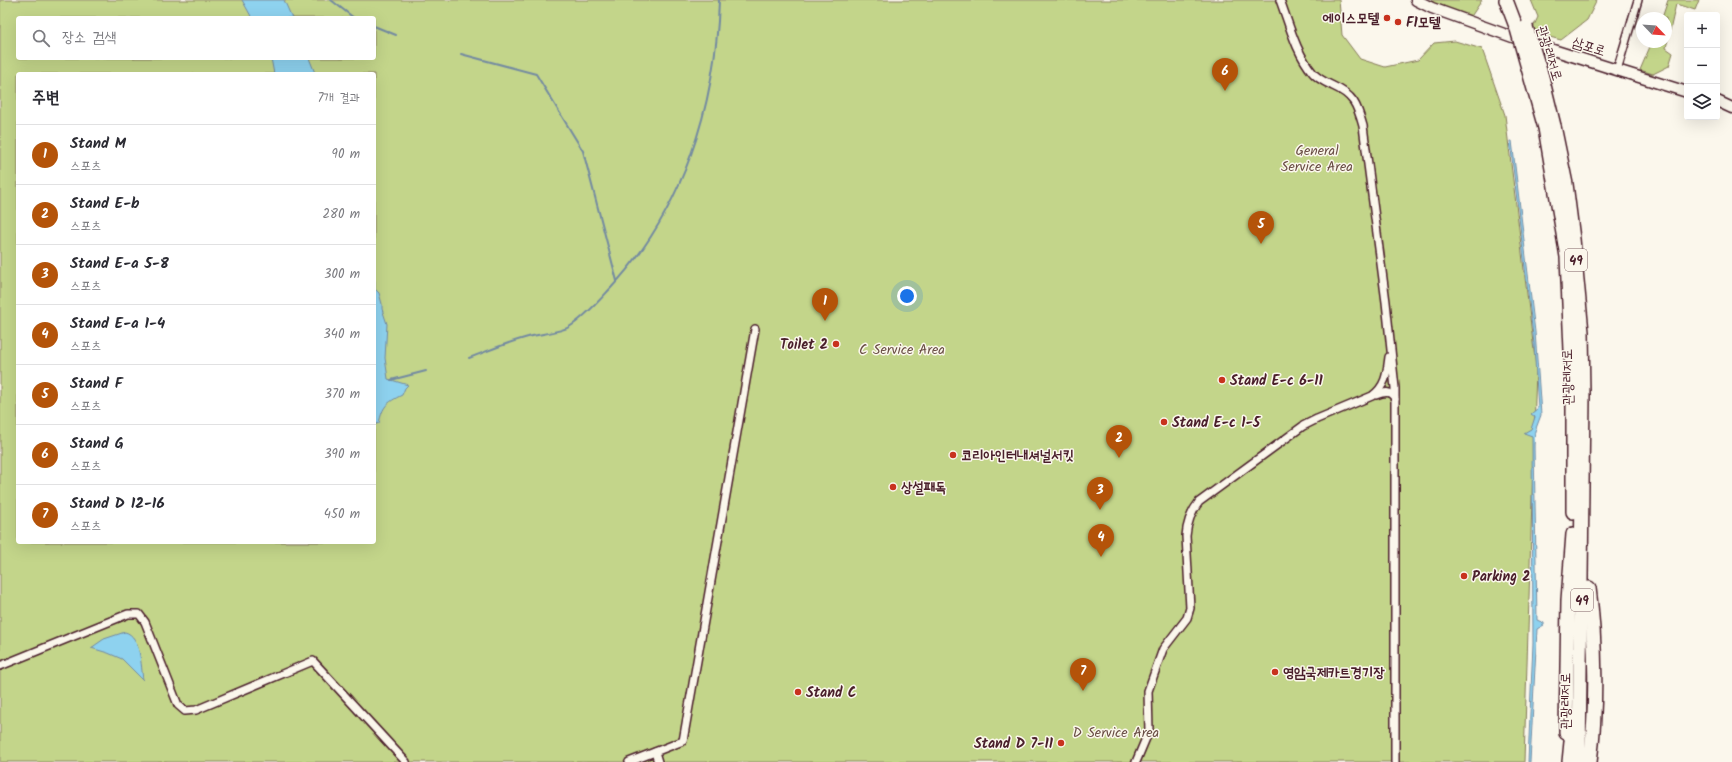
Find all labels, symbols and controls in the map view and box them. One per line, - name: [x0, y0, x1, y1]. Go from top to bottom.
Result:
- place label: 에이스모텔: [1323, 8, 1380, 30]
- place label: F1모텔: [1406, 12, 1441, 34]
- north arrow: [1636, 12, 1672, 48]
- map controls: [1684, 12, 1720, 120]
- button: +: [1684, 12, 1720, 48]
- marker: 에이스모텔: [1382, 13, 1392, 23]
- search box: [16, 16, 376, 60]
- marker: F1모텔: [1393, 17, 1403, 27]
- street label: 관광레저로: [1530, 23, 1568, 83]
- text: 장소 검색: [62, 26, 116, 50]
- icon: search: [30, 27, 52, 49]
- street label: 삼포로: [1569, 31, 1608, 62]
- button: −: [1684, 48, 1720, 84]
- pin: 6: [1212, 58, 1238, 91]
- button: layers: [1684, 84, 1720, 120]
- text: 주변: [32, 85, 59, 112]
- text: 7개 결과: [317, 88, 360, 109]
- text: Stand M: [70, 132, 126, 156]
- park label: General Service Area: [1281, 140, 1353, 178]
- text: 1: [43, 144, 47, 165]
- text: 90 m: [332, 144, 360, 165]
- text: 스포츠: [70, 156, 101, 177]
- text: Stand E-b: [70, 192, 140, 216]
- text: 2: [41, 204, 49, 225]
- text: 280 m: [323, 204, 360, 225]
- pin: 5: [1248, 211, 1274, 244]
- text: 스포츠: [70, 216, 101, 237]
- road number: 49: [1565, 249, 1587, 271]
- text: Stand E-a 5-8: [70, 252, 169, 276]
- text: 3: [41, 264, 49, 285]
- text: 300 m: [324, 264, 360, 285]
- text: 스포츠: [70, 276, 101, 297]
- your location: [897, 286, 917, 306]
- pin: 1: [812, 288, 838, 321]
- text: Stand E-a 1-4: [70, 312, 165, 336]
- text: 4: [41, 324, 49, 345]
- text: 340 m: [323, 324, 360, 345]
- place label: Toilet 2: [780, 334, 828, 356]
- text: 스포츠: [70, 336, 101, 357]
- marker: Toilet 2: [831, 339, 841, 349]
- park label: C Service Area: [859, 339, 945, 361]
- street label: 관광레저로: [1557, 349, 1579, 405]
- place label: Stand E-c 6-11: [1230, 370, 1324, 392]
- text: Stand F: [70, 372, 123, 396]
- marker: Stand E-c 6-11: [1217, 375, 1227, 385]
- text: 5: [42, 384, 48, 405]
- text: 370 m: [325, 384, 360, 405]
- text: 스포츠: [70, 396, 101, 417]
- place label: Stand E-c 1-5: [1172, 412, 1262, 434]
- marker: Stand E-c 1-5: [1159, 417, 1169, 427]
- pin: 2: [1106, 425, 1132, 458]
- text: Stand G: [70, 432, 124, 456]
- text: 6: [41, 444, 49, 465]
- text: 390 m: [324, 444, 360, 465]
- place label: 코리아인터내셔널서킷: [961, 445, 1074, 467]
- marker: 코리아인터내셔널서킷: [948, 450, 958, 460]
- text: 스포츠: [70, 456, 101, 477]
- place label: 상설패독: [901, 477, 946, 499]
- pin: 3: [1087, 477, 1113, 510]
- marker: 상설패독: [888, 482, 898, 492]
- text: Stand D 12-16: [70, 492, 165, 516]
- text: 7: [42, 504, 48, 525]
- text: 450 m: [324, 504, 360, 525]
- text: 스포츠: [70, 516, 101, 537]
- pin: 4: [1088, 524, 1114, 557]
- place label: Parking 2: [1472, 566, 1530, 588]
- marker: Parking 2: [1459, 571, 1469, 581]
- road number: 49: [1571, 589, 1593, 611]
- pin: 7: [1070, 658, 1096, 691]
- place label: 영암국제카트경기장: [1283, 662, 1385, 684]
- marker: 영암국제카트경기장: [1270, 667, 1280, 677]
- street label: 관광레저로: [1555, 673, 1577, 729]
- place label: Stand C: [806, 682, 857, 704]
- marker: Stand C: [793, 687, 803, 697]
- park label: D Service Area: [1073, 722, 1159, 744]
- place label: Stand D 7-11: [974, 733, 1054, 755]
- marker: Stand D 7-11: [1056, 738, 1066, 748]

